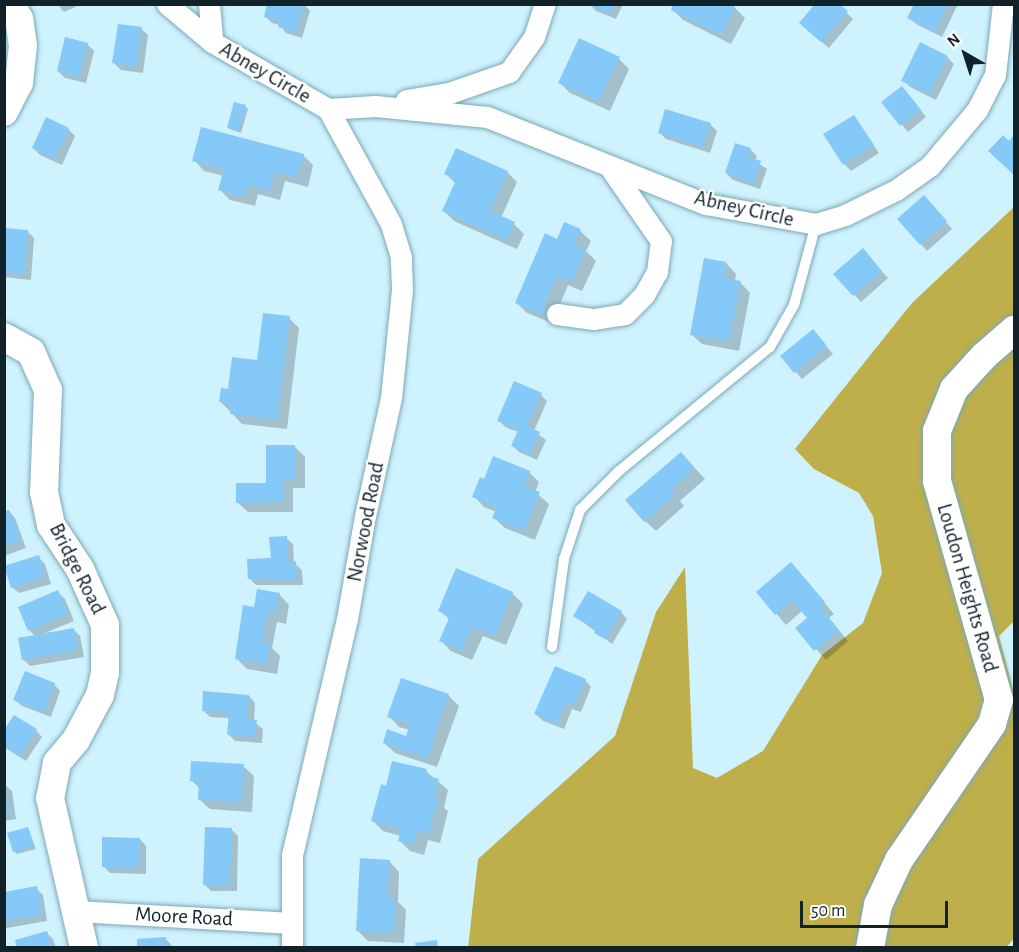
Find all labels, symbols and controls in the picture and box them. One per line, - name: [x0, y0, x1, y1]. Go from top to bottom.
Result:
- north arrow: [935, 24, 995, 84]
- text: N: [944, 30, 963, 50]
- street label: Abney Circle: [215, 37, 315, 109]
- street label: Abney Circle: [692, 185, 796, 233]
- street label: Norwood Road: [342, 460, 390, 584]
- street label: Loudon Heights Road: [931, 501, 1003, 675]
- street label: Bridge Road: [43, 519, 111, 619]
- scale bar: [803, 889, 952, 927]
- street label: Moore Road: [134, 902, 234, 932]
- text: 50 m: [811, 902, 845, 920]

